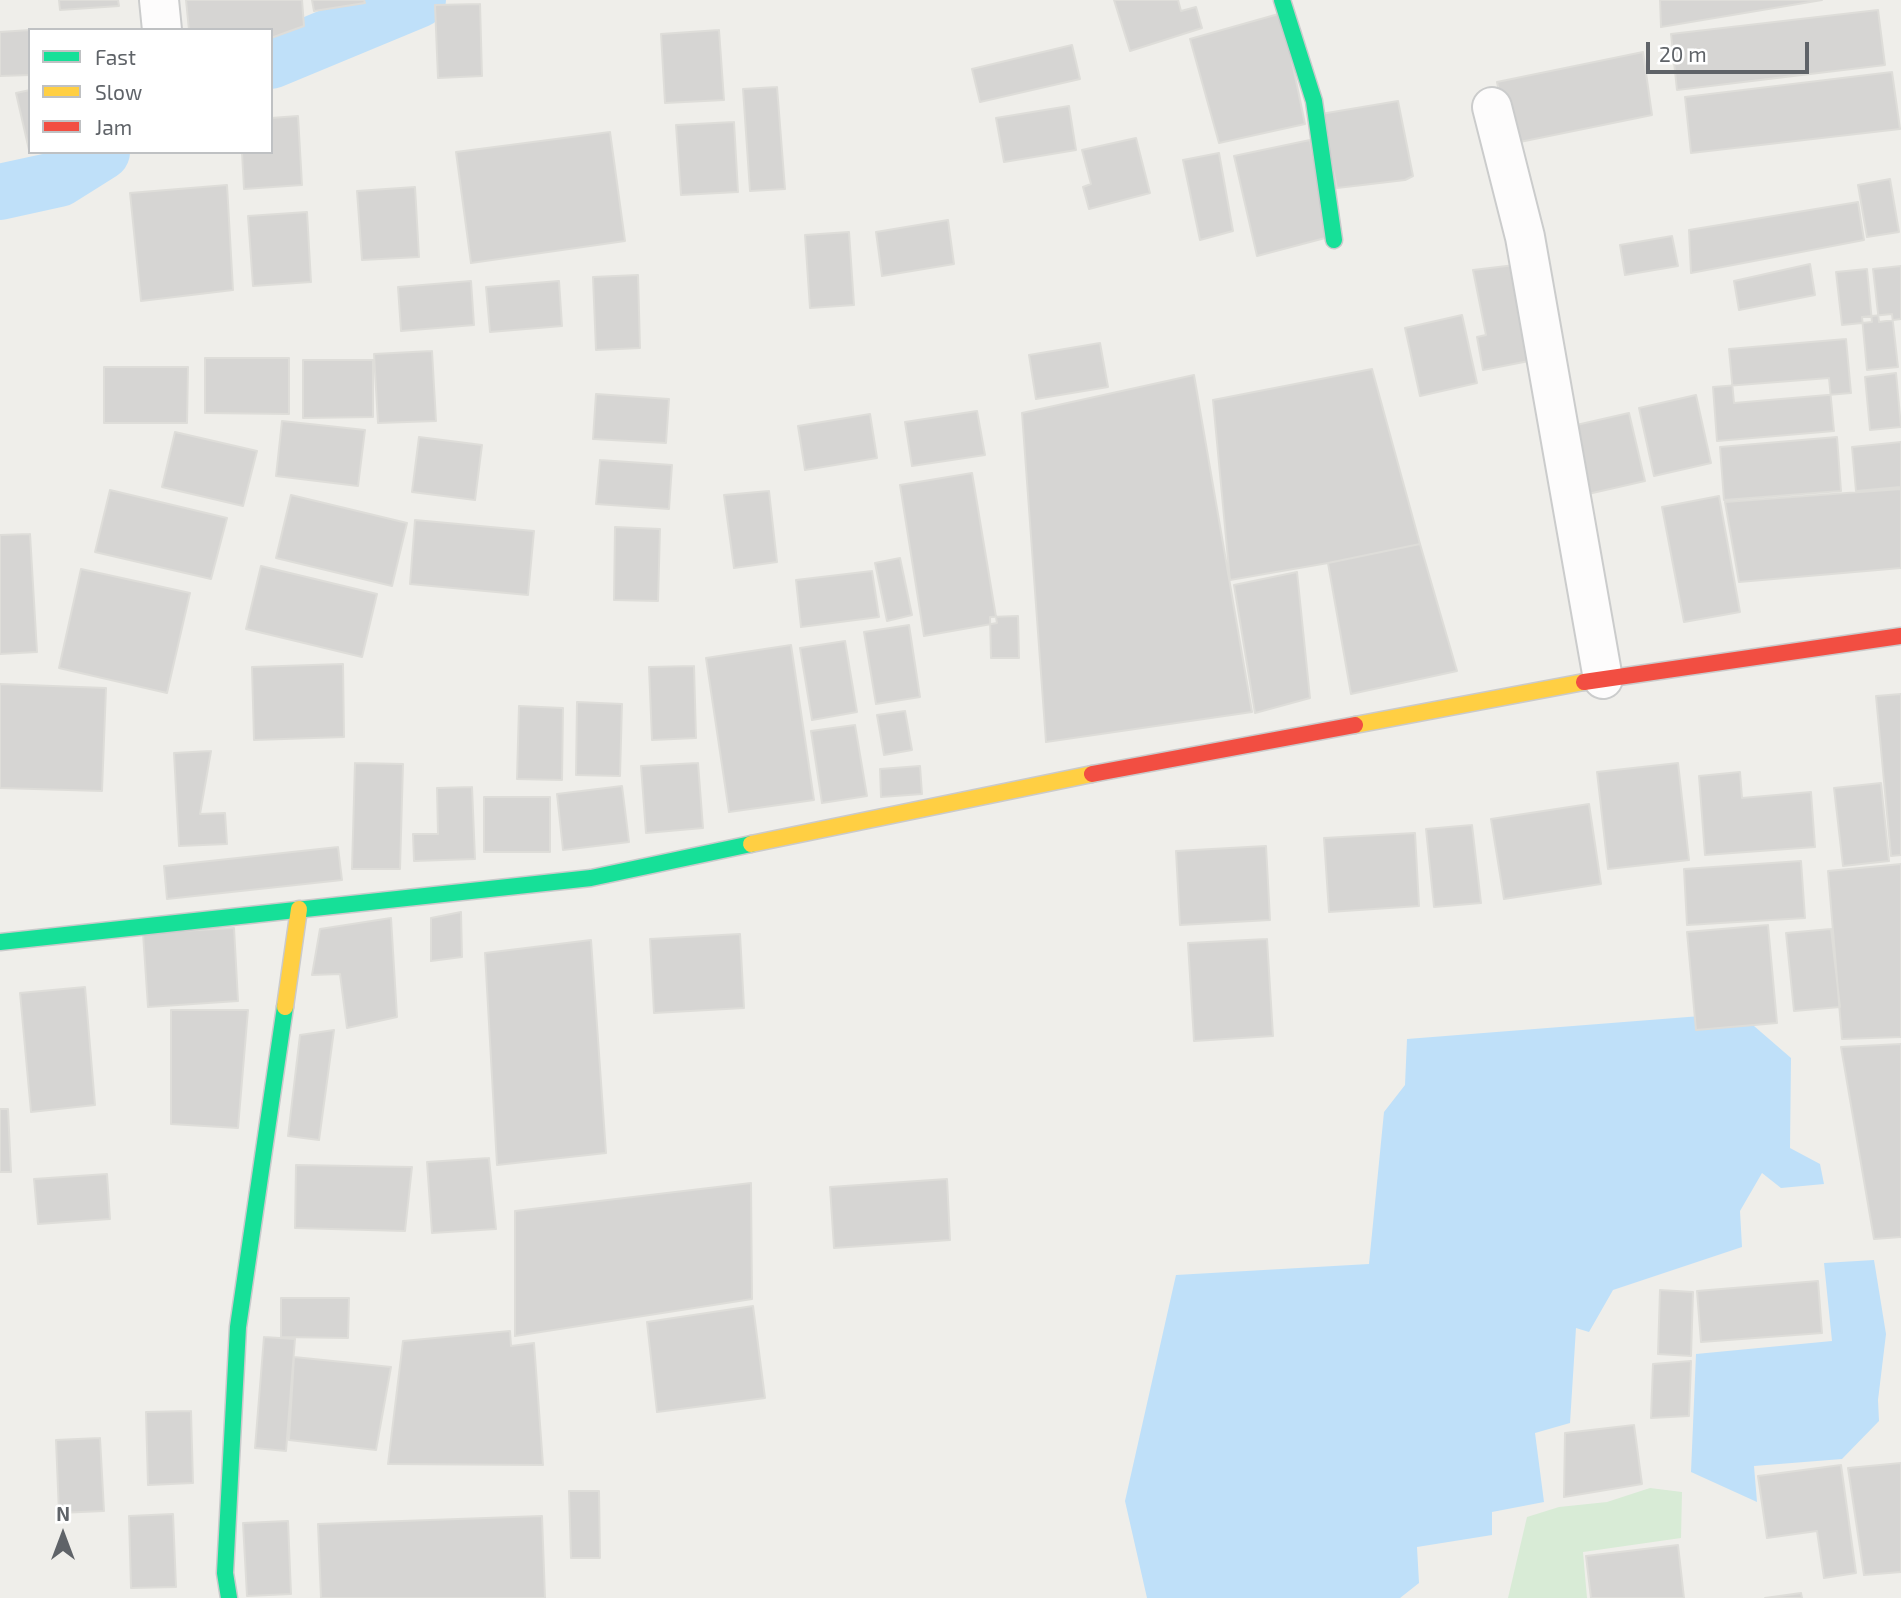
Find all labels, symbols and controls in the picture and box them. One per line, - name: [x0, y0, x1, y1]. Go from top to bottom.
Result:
- legend: [28, 28, 273, 154]
- scale bar: [1649, 28, 1812, 72]
- text: 20 m: [1659, 41, 1707, 66]
- text: Fast: [95, 44, 136, 69]
- text: Slow: [95, 79, 142, 104]
- text: Jam: [95, 114, 132, 139]
- north arrow: [28, 1500, 98, 1570]
- text: N: [56, 1502, 70, 1525]

